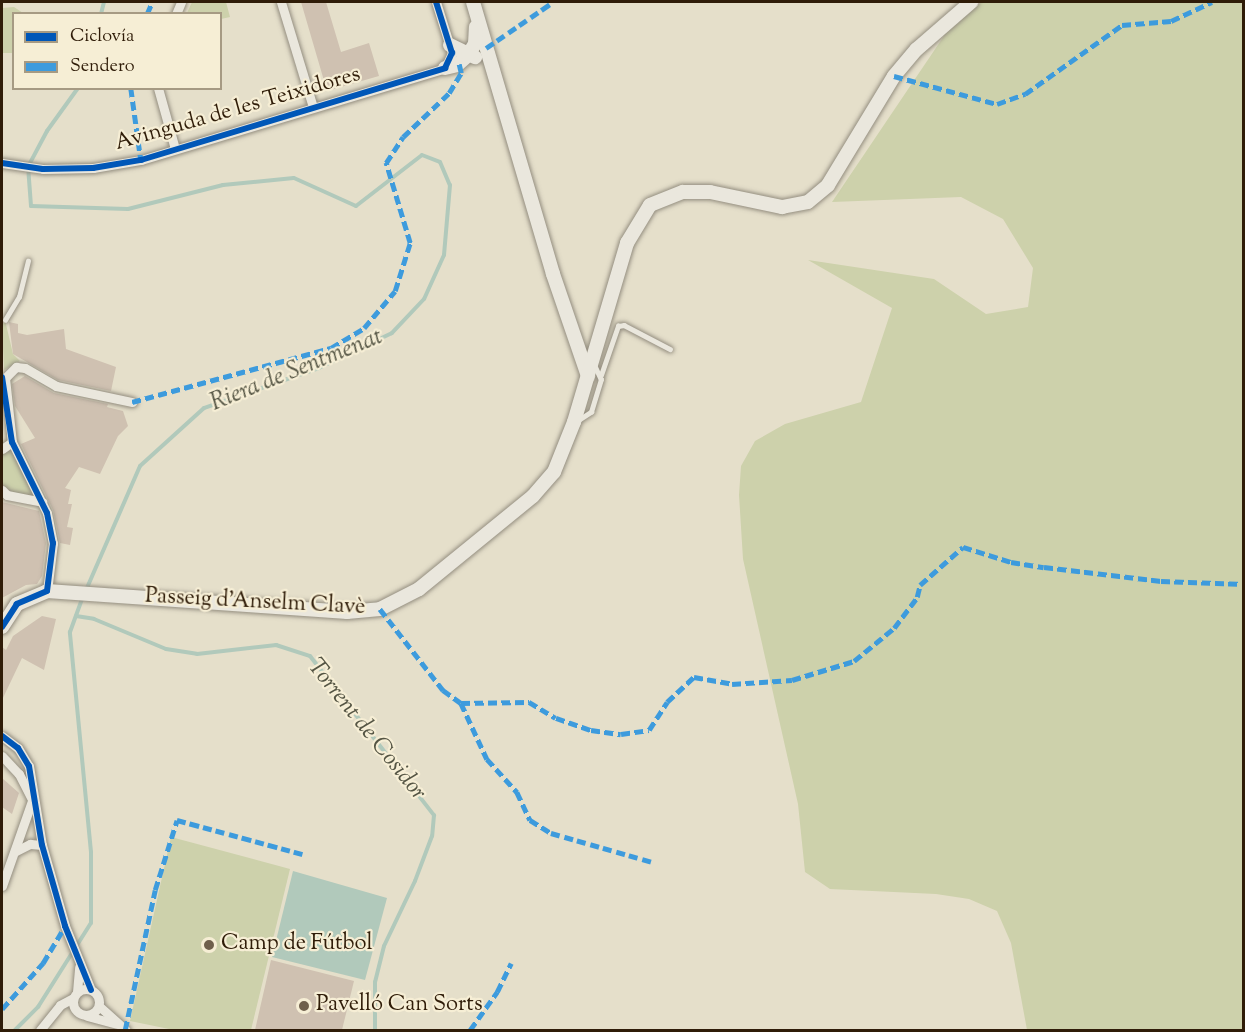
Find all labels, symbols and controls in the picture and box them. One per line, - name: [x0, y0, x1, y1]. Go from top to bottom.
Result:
- legend: [12, 12, 222, 90]
- text: Ciclovía: [70, 24, 134, 50]
- text: Sendero: [70, 54, 135, 80]
- street label: Avinguda de les Teixidores: [112, 62, 364, 158]
- water label: Riera de Sentmenat: [207, 323, 387, 419]
- street label: Passeig d'Anselm Clavè: [144, 584, 366, 622]
- water label: Torrent de Cosidor: [300, 653, 432, 807]
- place label: Camp de Fútbol: [221, 932, 373, 958]
- marker: Camp de Fútbol: [202, 938, 216, 952]
- place label: Pavelló Can Sorts: [316, 993, 483, 1019]
- marker: Pavelló Can Sorts: [297, 999, 311, 1013]

